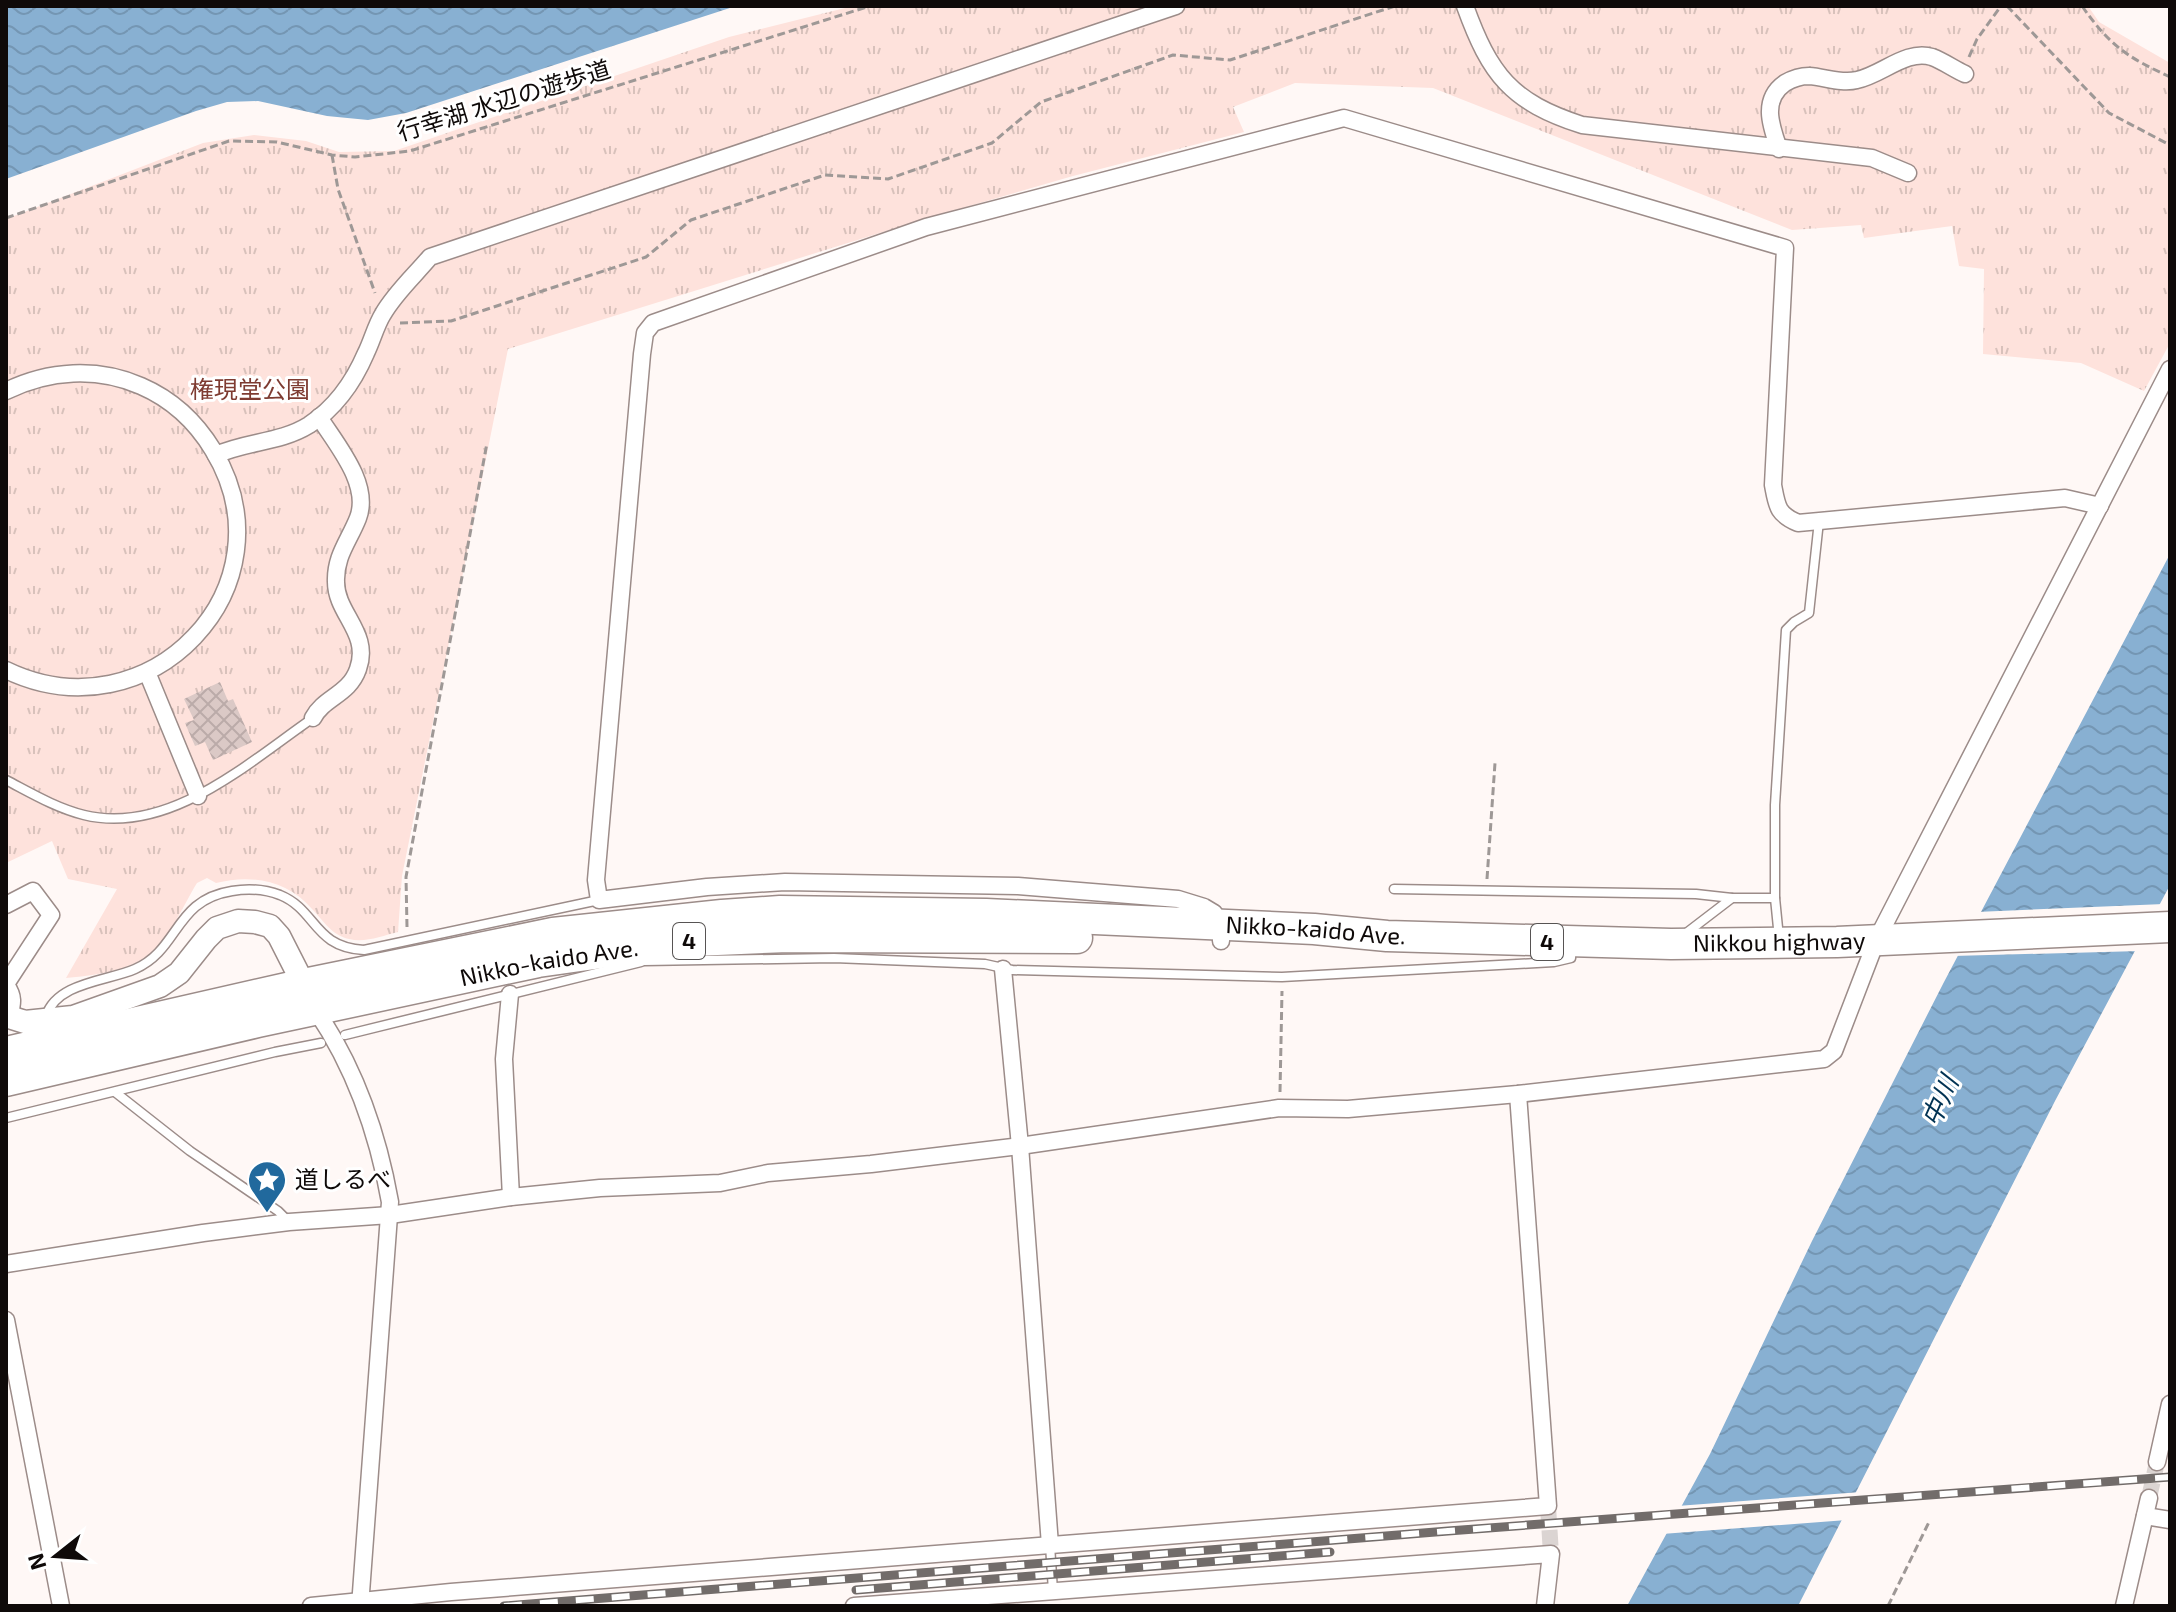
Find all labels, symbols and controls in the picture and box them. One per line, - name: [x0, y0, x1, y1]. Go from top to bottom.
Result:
- street label: 行幸湖 水辺の遊歩道: [393, 53, 614, 146]
- park label: 権現堂公園: [190, 374, 310, 403]
- street label: Nikko-kaido Ave.: [1225, 909, 1406, 950]
- road number: 4: [673, 923, 705, 959]
- road number: 4: [1531, 924, 1563, 960]
- street label: Nikkou highway: [1693, 925, 1866, 957]
- street label: Nikko-kaido Ave.: [457, 932, 640, 991]
- water label: 中川: [1914, 1068, 1965, 1130]
- place icon: 道しるべ: [246, 1159, 288, 1214]
- place label: 道しるべ: [295, 1164, 391, 1193]
- north arrow: [16, 1516, 96, 1596]
- text: N: [21, 1551, 51, 1574]

